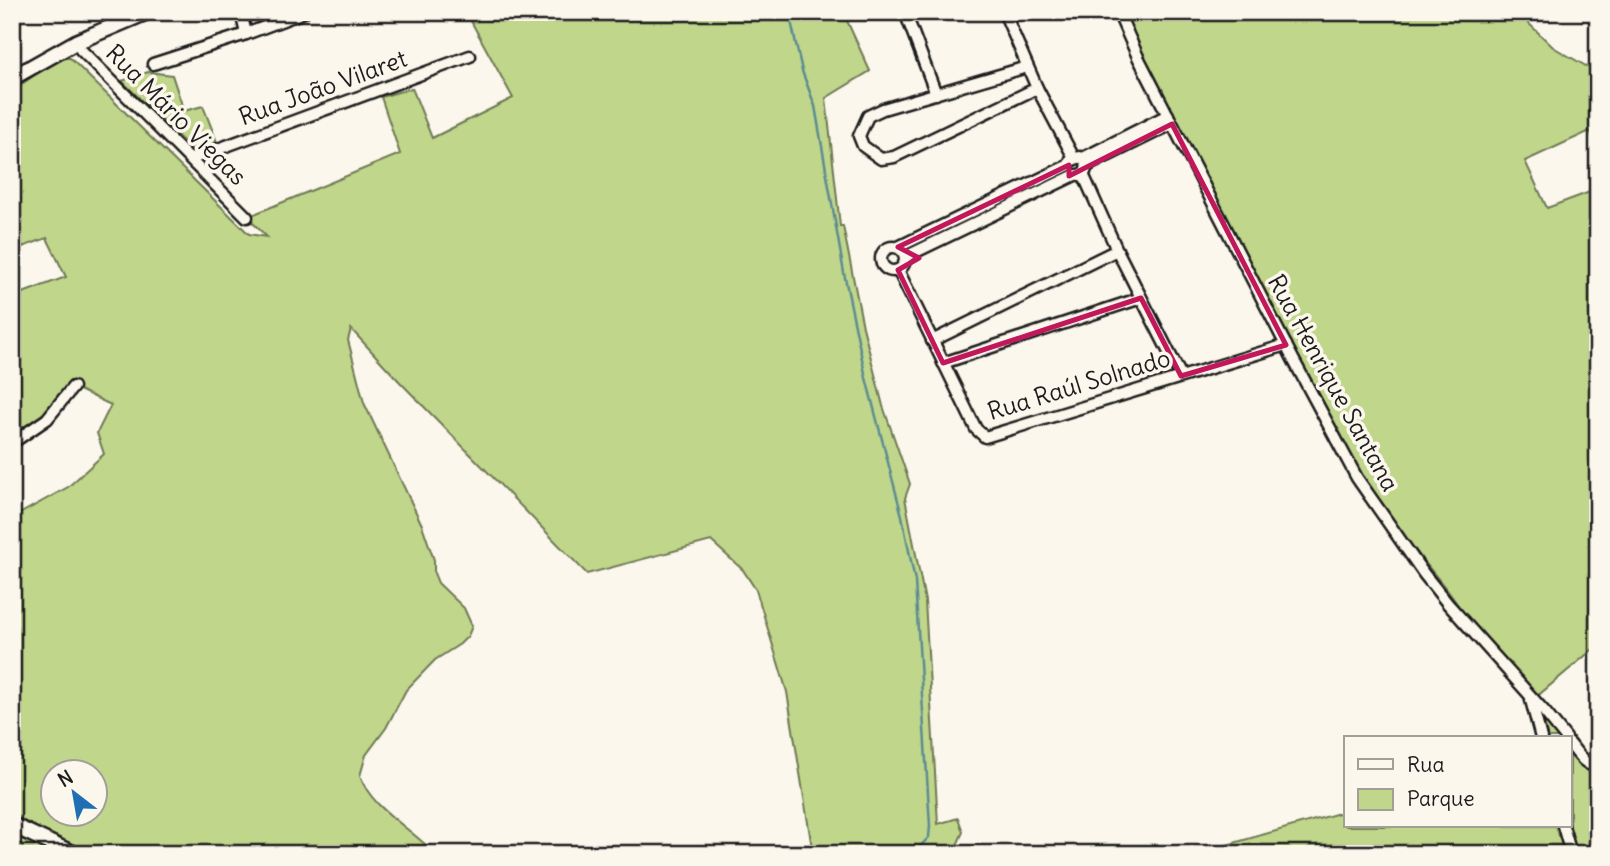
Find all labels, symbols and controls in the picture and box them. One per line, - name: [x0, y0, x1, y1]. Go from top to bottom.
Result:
- street label: Rua Mário Viegas: [100, 38, 253, 191]
- street label: Rua João Vilaret: [235, 43, 411, 131]
- street label: Rua Henrique Santana: [1262, 269, 1406, 496]
- street label: Rua Raúl Solnado: [984, 342, 1174, 426]
- legend: [1344, 736, 1572, 828]
- text: Rua: [1407, 751, 1444, 778]
- north arrow: [38, 758, 108, 828]
- text: N: [53, 765, 77, 792]
- text: Parque: [1407, 785, 1475, 812]

